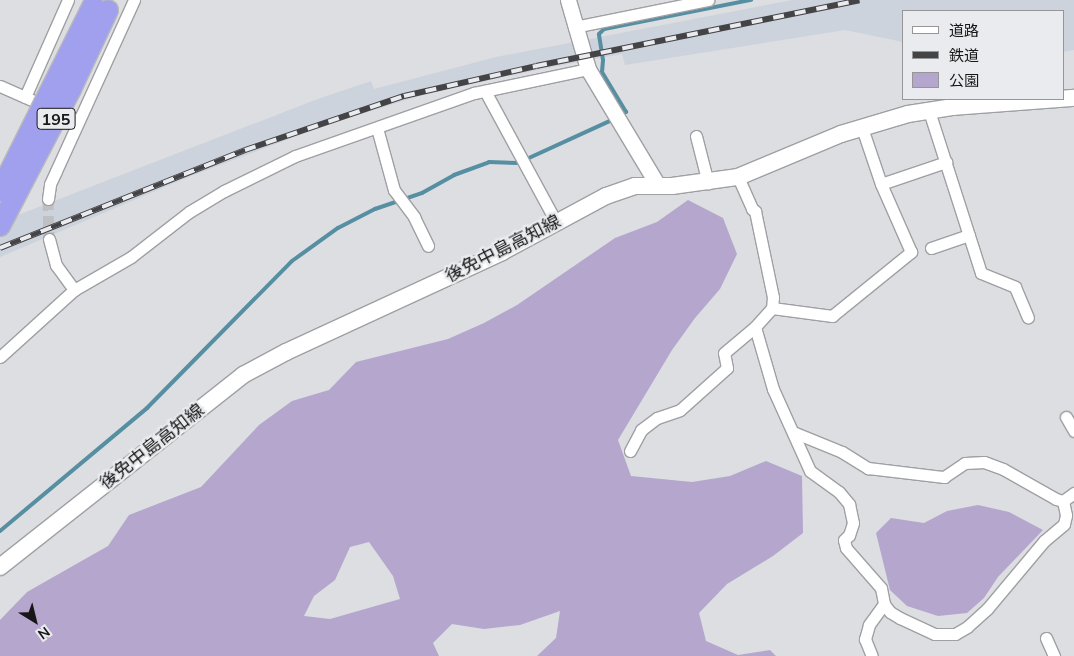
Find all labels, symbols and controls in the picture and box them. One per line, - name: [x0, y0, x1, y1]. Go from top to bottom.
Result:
- legend: [902, 10, 1064, 100]
- text: 道路: [949, 21, 979, 40]
- text: 鉄道: [949, 46, 979, 65]
- text: 公園: [949, 71, 979, 90]
- road number: 195: [36, 106, 76, 132]
- street label: 後免中島高知線: [442, 211, 564, 287]
- street label: 後免中島高知線: [96, 400, 208, 494]
- north arrow: [10, 596, 60, 646]
- text: N: [34, 623, 53, 644]

